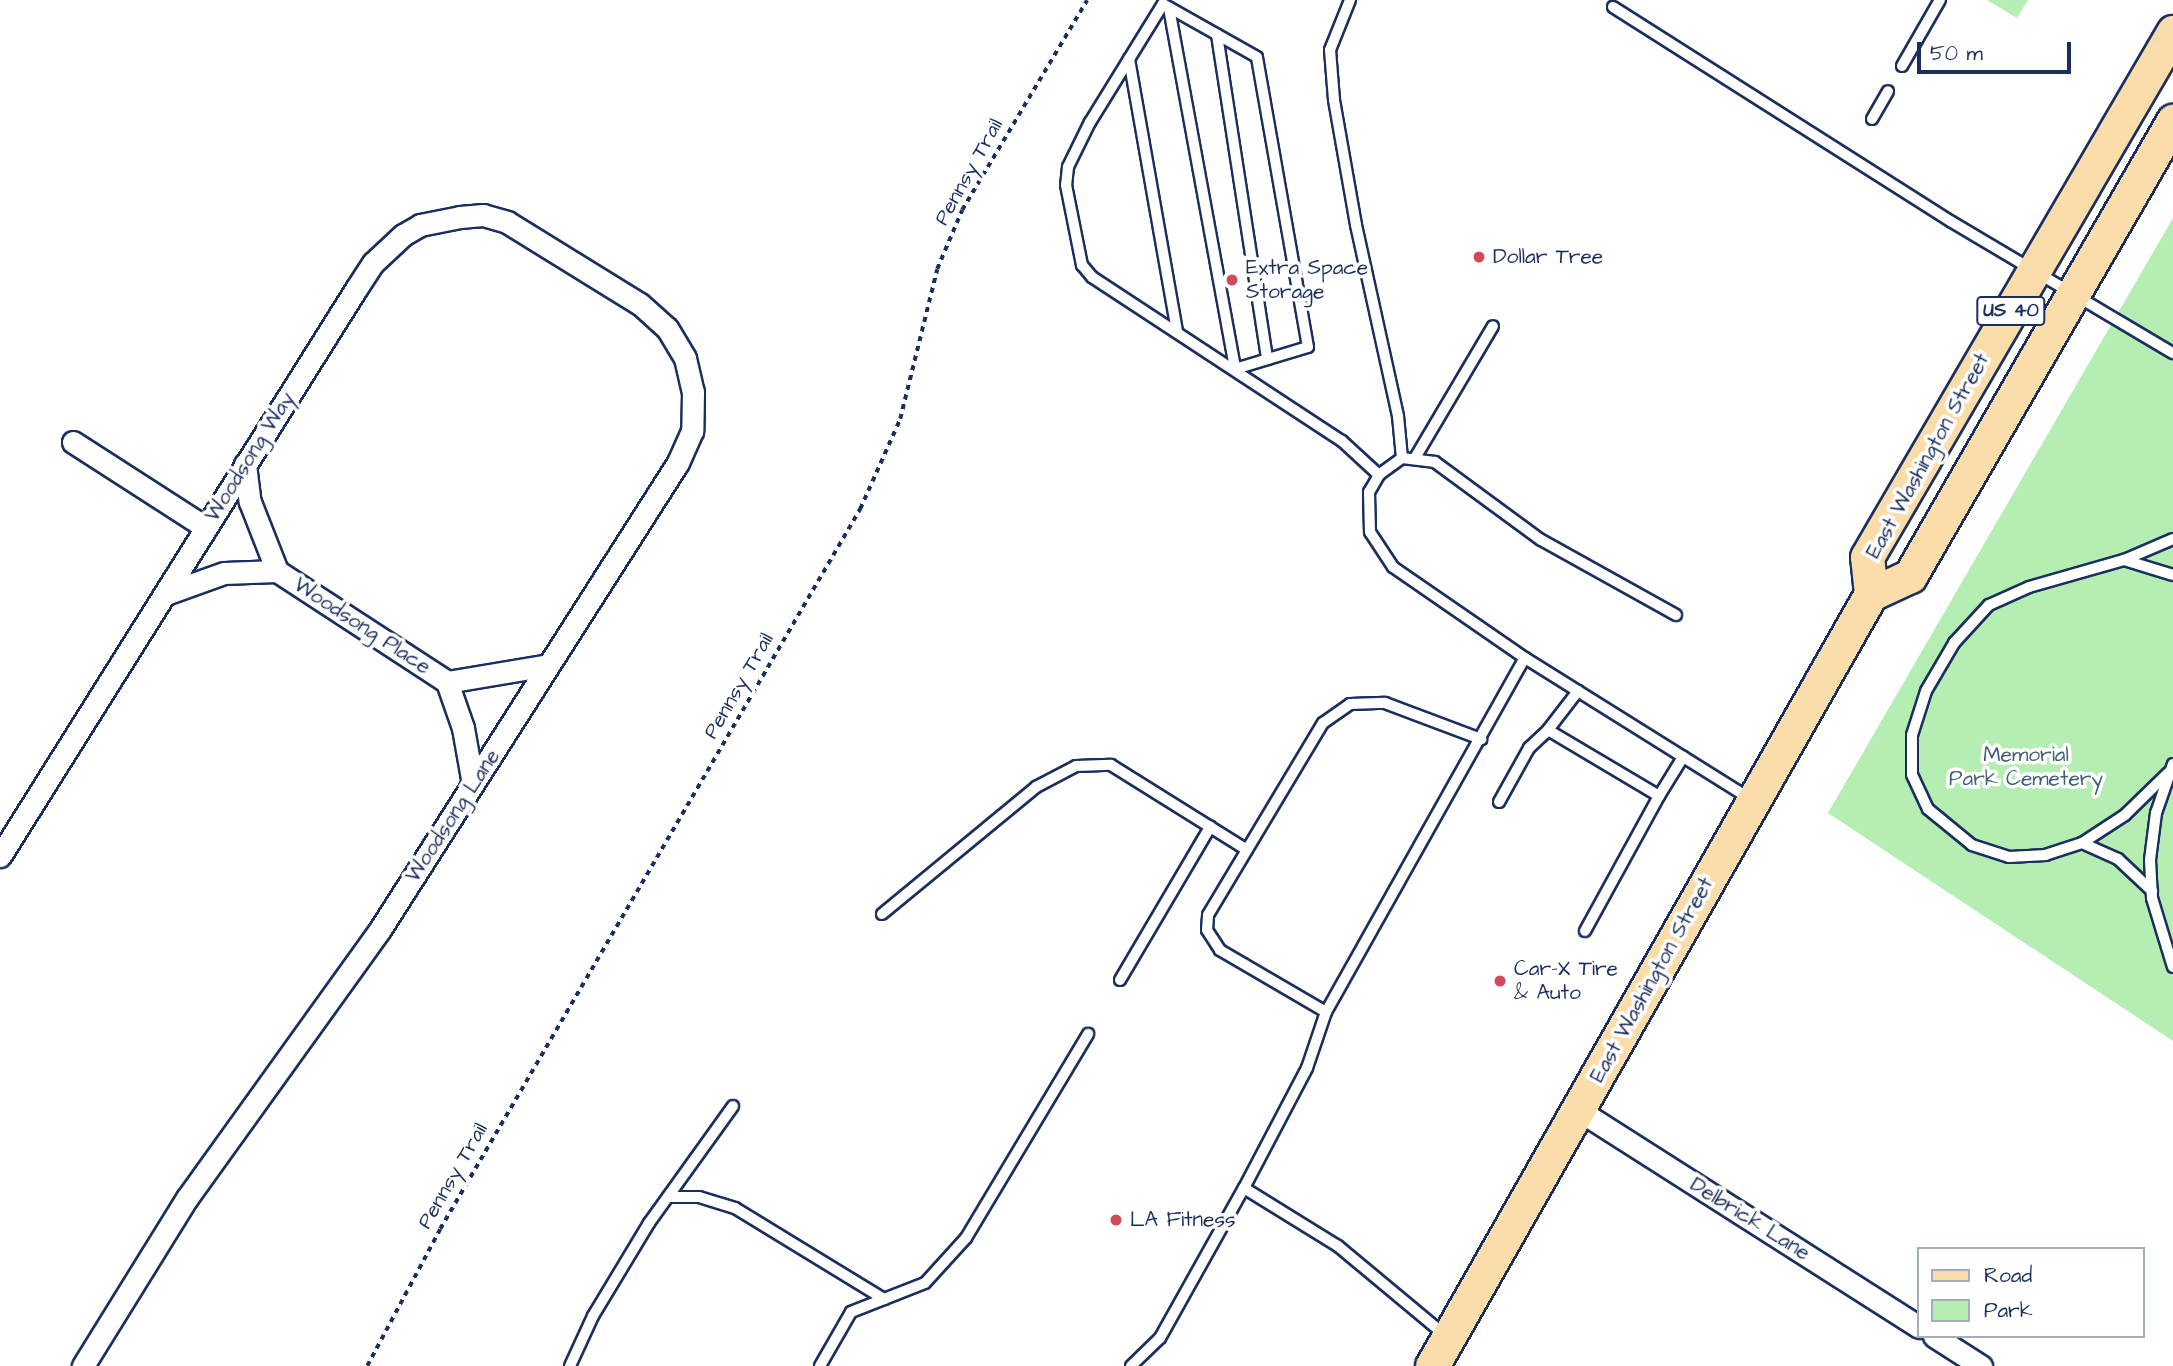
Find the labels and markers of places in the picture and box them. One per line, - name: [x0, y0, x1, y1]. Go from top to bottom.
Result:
- place label: Dollar Tree: [1493, 244, 1603, 270]
- marker: Dollar Tree: [1471, 249, 1487, 265]
- place label: Extra Space Storage: [1246, 255, 1368, 305]
- marker: Extra Space Storage: [1224, 272, 1240, 288]
- place label: Car-X Tire & Auto: [1514, 956, 1618, 1006]
- marker: Car-X Tire & Auto: [1492, 973, 1508, 989]
- place label: LA Fitness: [1130, 1207, 1236, 1233]
- marker: LA Fitness: [1108, 1212, 1124, 1228]

